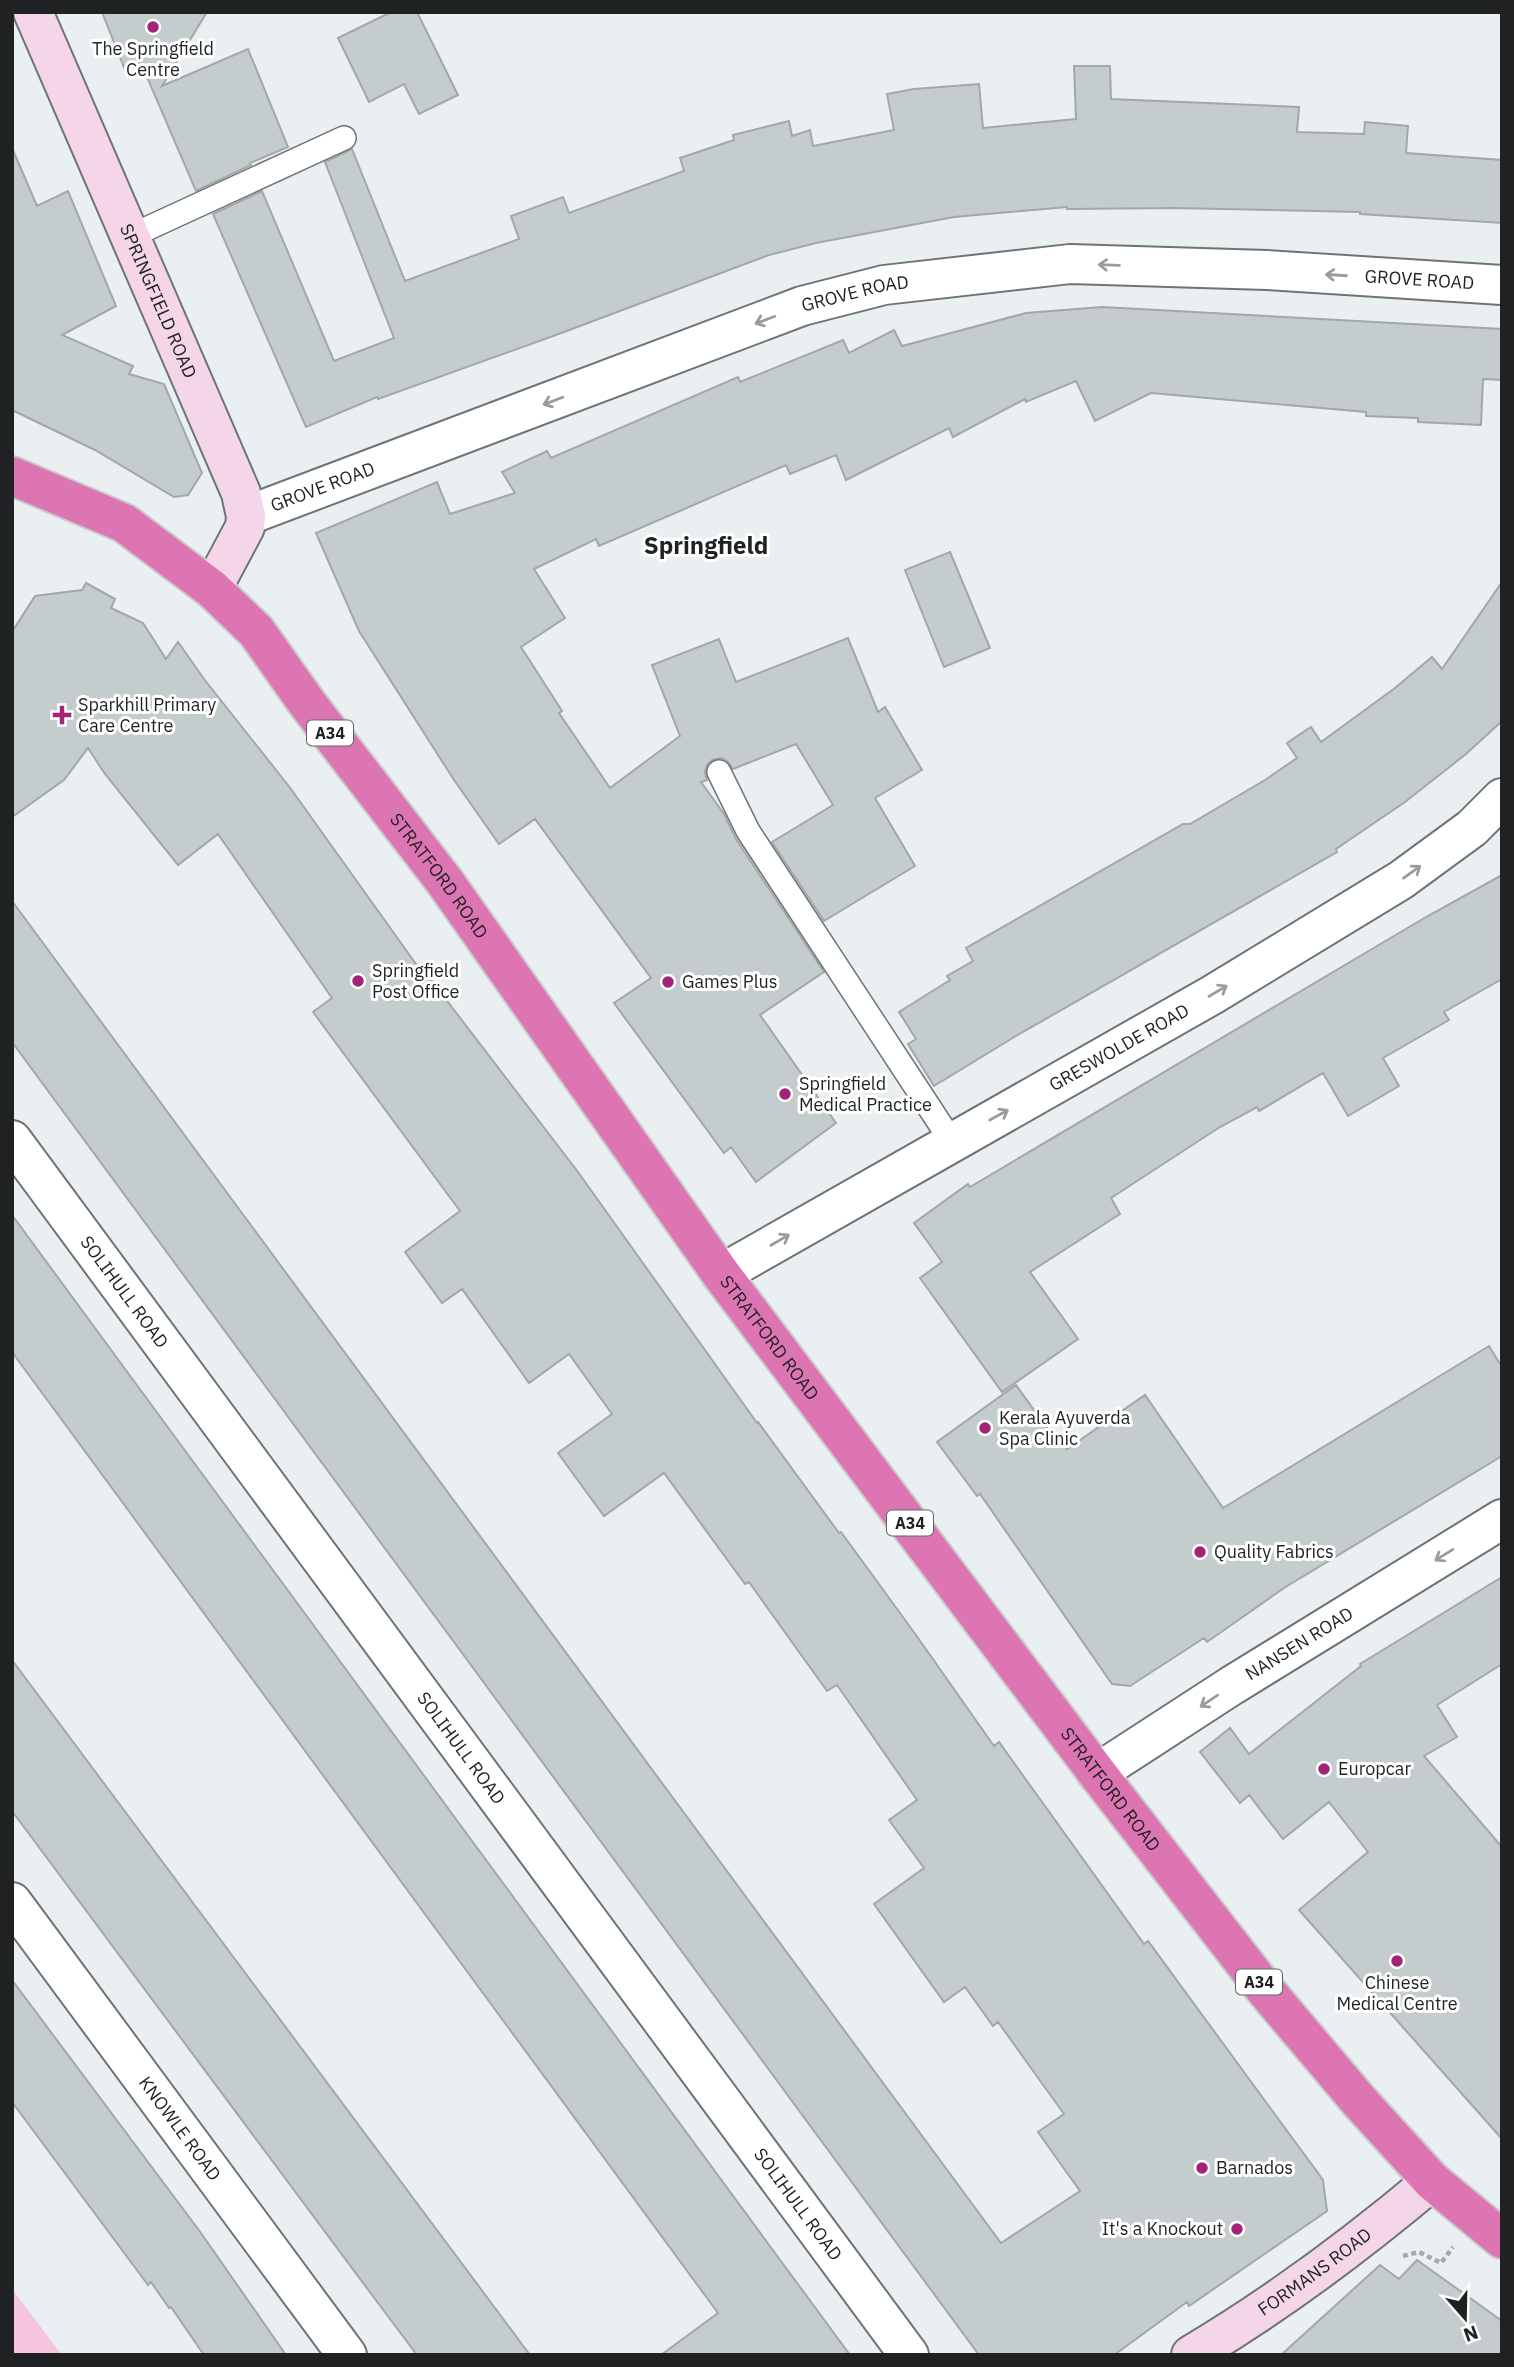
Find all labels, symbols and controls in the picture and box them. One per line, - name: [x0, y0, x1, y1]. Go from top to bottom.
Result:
- marker: The Springfield Centre: [145, 19, 161, 35]
- place label: The Springfield Centre: [92, 37, 214, 81]
- street label: SPRINGFIELD ROAD: [115, 220, 202, 382]
- one-way arrow: [1097, 258, 1120, 271]
- street label: GROVE ROAD: [1364, 264, 1475, 294]
- one-way arrow: [1325, 268, 1348, 281]
- street label: GROVE ROAD: [799, 270, 910, 317]
- one-way arrow: [755, 315, 777, 327]
- one-way arrow: [542, 396, 564, 409]
- street label: GROVE ROAD: [267, 456, 378, 517]
- district label: Springfield: [644, 529, 768, 561]
- place label: Sparkhill Primary Care Centre: [78, 693, 216, 737]
- marker: Sparkhill Primary Care Centre: [52, 705, 72, 725]
- road number: A34: [307, 720, 353, 746]
- street label: STRATFORD ROAD: [385, 808, 493, 943]
- one-way arrow: [1402, 864, 1421, 879]
- place label: Springfield Post Office: [372, 959, 460, 1003]
- place label: Games Plus: [682, 970, 778, 993]
- marker: Springfield Post Office: [350, 973, 366, 989]
- marker: Games Plus: [660, 974, 676, 990]
- one-way arrow: [1208, 983, 1228, 997]
- street label: GRESWOLDE ROAD: [1045, 998, 1193, 1096]
- place label: Springfield Medical Practice: [799, 1072, 932, 1116]
- marker: Springfield Medical Practice: [777, 1086, 793, 1102]
- one-way arrow: [988, 1108, 1009, 1121]
- street label: SOLIHULL ROAD: [76, 1231, 174, 1353]
- one-way arrow: [770, 1233, 790, 1247]
- street label: STRATFORD ROAD: [715, 1271, 824, 1405]
- place label: Kerala Ayuverda Spa Clinic: [999, 1406, 1131, 1450]
- marker: Kerala Ayuverda Spa Clinic: [977, 1420, 993, 1436]
- road number: A34: [887, 1511, 933, 1536]
- place label: Quality Fabrics: [1214, 1540, 1334, 1563]
- marker: Quality Fabrics: [1192, 1544, 1208, 1560]
- one-way arrow: [1434, 1548, 1454, 1562]
- street label: NANSEN ROAD: [1241, 1602, 1357, 1685]
- street label: SOLIHULL ROAD: [412, 1687, 511, 1809]
- one-way arrow: [1200, 1693, 1219, 1708]
- street label: STRATFORD ROAD: [1056, 1723, 1166, 1856]
- place label: Europcar: [1338, 1757, 1411, 1780]
- marker: Europcar: [1316, 1761, 1332, 1777]
- marker: Chinese Medical Centre: [1389, 1953, 1405, 1969]
- road number: A34: [1236, 1970, 1282, 1994]
- place label: Chinese Medical Centre: [1336, 1971, 1458, 2015]
- street label: KNOWLE ROAD: [134, 2072, 226, 2185]
- street label: SOLIHULL ROAD: [749, 2143, 847, 2265]
- place label: Barnados: [1216, 2156, 1293, 2179]
- marker: Barnados: [1194, 2160, 1210, 2176]
- place label: It's a Knockout: [1102, 2217, 1223, 2240]
- marker: It's a Knockout: [1229, 2221, 1245, 2237]
- street label: FORMANS ROAD: [1253, 2223, 1376, 2321]
- north arrow: [1430, 2283, 1500, 2353]
- text: N: [1460, 2320, 1481, 2348]

